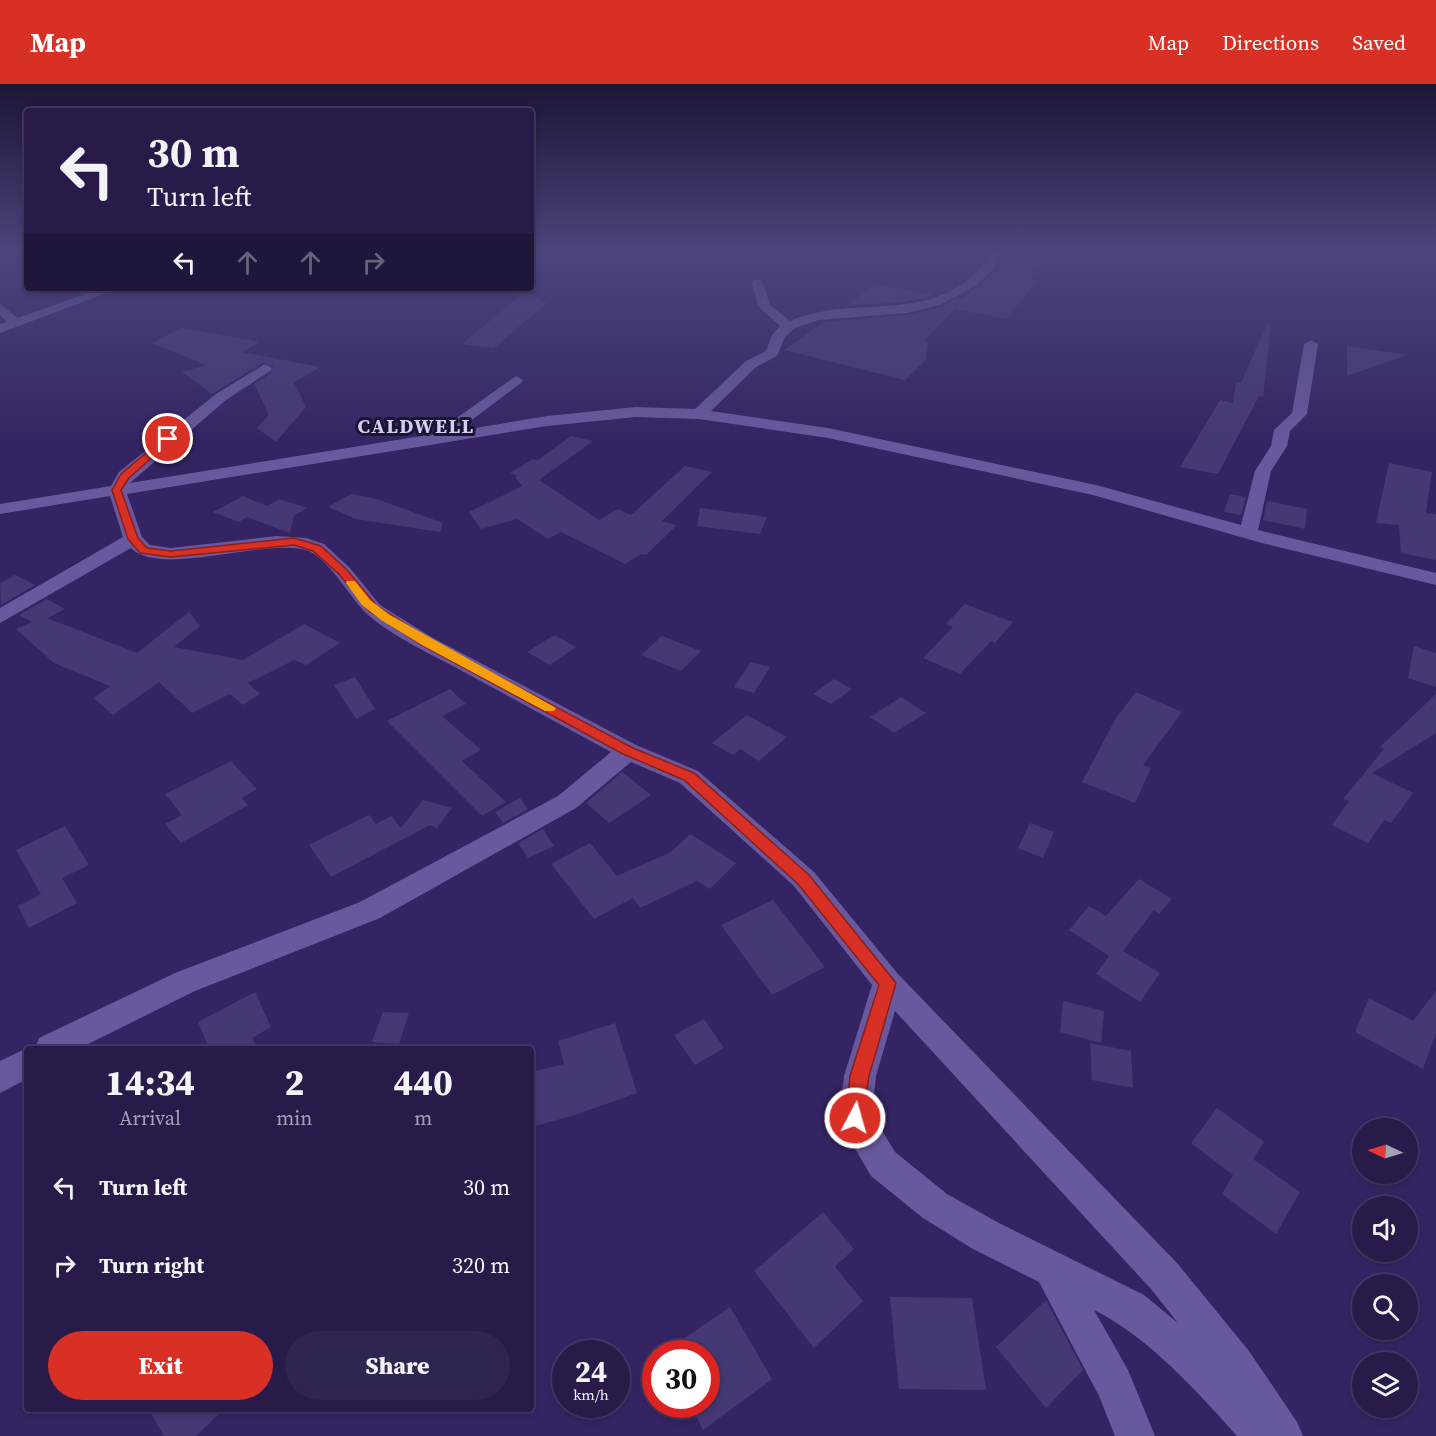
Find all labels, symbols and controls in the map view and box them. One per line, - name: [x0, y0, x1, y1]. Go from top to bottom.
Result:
- text: Map: [30, 23, 86, 61]
- text: Map: [1148, 28, 1189, 57]
- text: Directions: [1222, 28, 1319, 57]
- text: Saved: [1352, 28, 1406, 57]
- text: 30 m: [147, 123, 240, 181]
- icon: left: [48, 132, 126, 210]
- text: Turn left: [147, 178, 251, 215]
- icon: left: [168, 246, 201, 279]
- icon: ahead: [231, 246, 264, 279]
- icon: ahead: [294, 246, 327, 279]
- icon: right: [357, 246, 390, 279]
- district label: CALDWELL: [357, 412, 475, 440]
- pin: [142, 413, 193, 464]
- icon: arrive: [151, 422, 184, 455]
- text: 14:34: [105, 1058, 195, 1107]
- text: 2: [284, 1058, 304, 1107]
- text: 440: [393, 1058, 453, 1107]
- position arrow: [823, 1086, 887, 1150]
- text: Arrival: [119, 1104, 181, 1132]
- text: min: [276, 1104, 312, 1132]
- text: m: [414, 1104, 432, 1132]
- north arrow: [1352, 1118, 1418, 1184]
- map controls: [1352, 1118, 1418, 1418]
- icon: left: [48, 1171, 81, 1204]
- text: Turn left: [99, 1172, 187, 1202]
- text: 30 m: [463, 1172, 510, 1202]
- button: sound: [1352, 1196, 1418, 1262]
- icon: right: [48, 1249, 81, 1282]
- text: Turn right: [99, 1250, 204, 1280]
- text: 320 m: [452, 1250, 510, 1280]
- button: search: [1352, 1274, 1418, 1340]
- button: Exit: [48, 1331, 273, 1400]
- button: Share: [285, 1331, 510, 1400]
- speed limit sign: 30: [642, 1340, 720, 1418]
- text: 24: [575, 1351, 607, 1392]
- button: layers: [1352, 1352, 1418, 1418]
- text: km/h: [573, 1384, 609, 1405]

